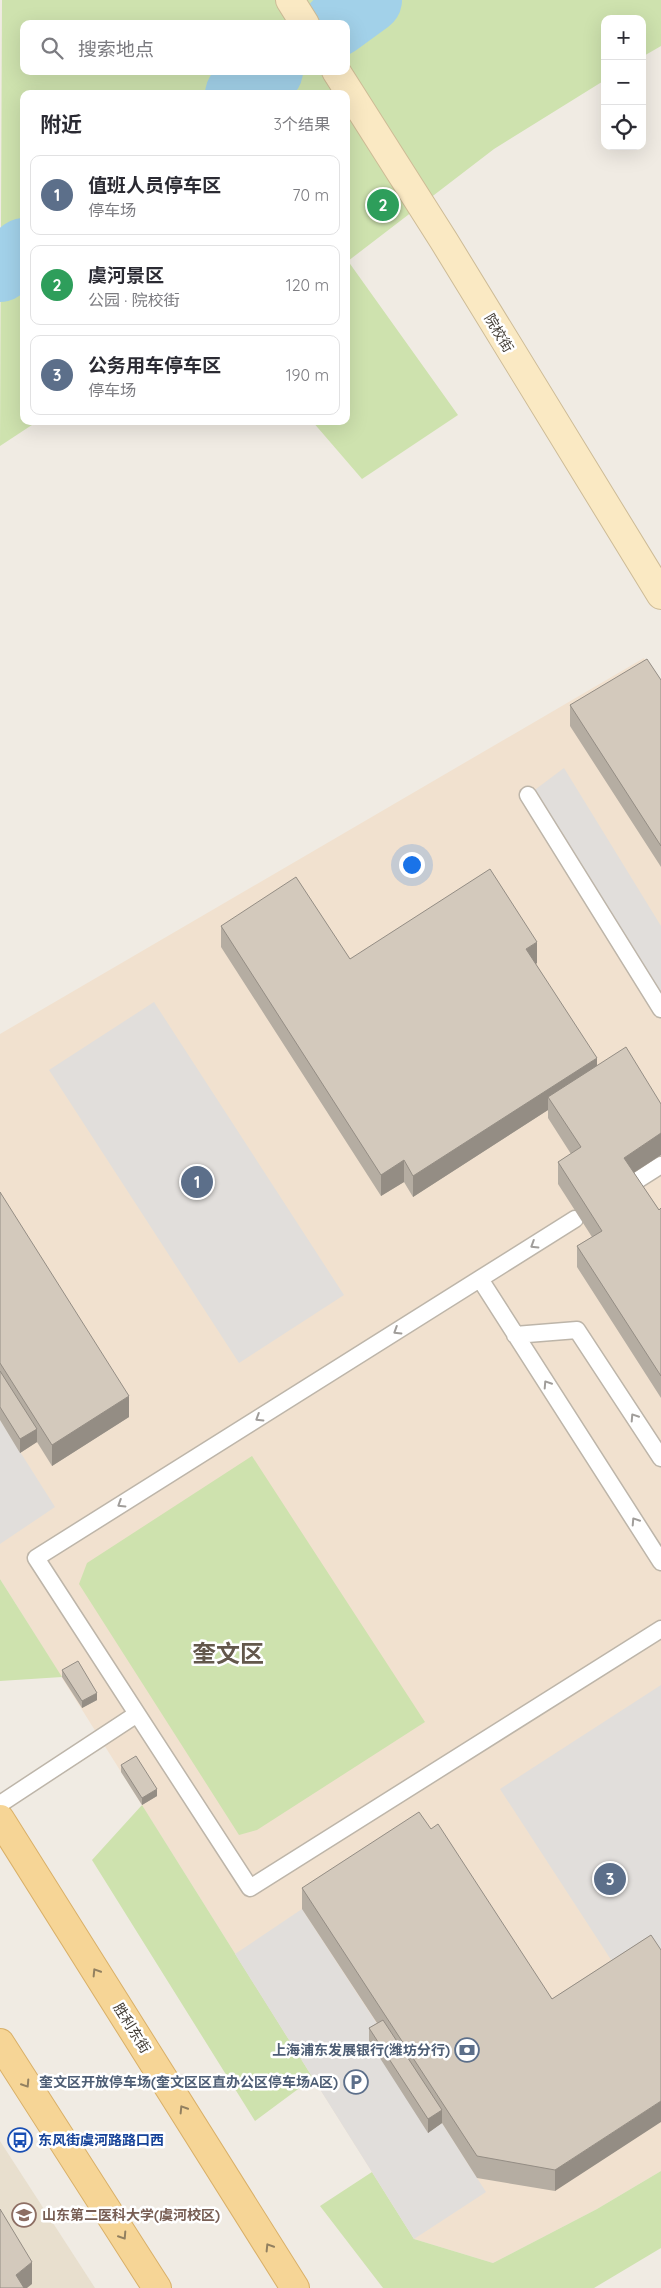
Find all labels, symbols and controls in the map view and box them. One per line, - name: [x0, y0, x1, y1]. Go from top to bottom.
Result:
- map controls: [601, 15, 646, 150]
- button: +: [601, 15, 646, 60]
- search box: [20, 20, 350, 75]
- icon: search: [38, 34, 66, 62]
- text: 搜索地点: [78, 37, 154, 61]
- button: −: [601, 60, 646, 105]
- button: locate: [601, 105, 646, 150]
- text: 附近: [40, 111, 82, 137]
- text: 3个结果: [274, 114, 330, 134]
- text: 值班人员停车区: [88, 173, 221, 197]
- text: 1: [54, 185, 60, 205]
- text: 70 m: [292, 185, 329, 205]
- pin: 2: [367, 186, 399, 224]
- text: 停车场: [88, 200, 136, 220]
- text: 虞河景区: [88, 263, 164, 287]
- text: 2: [52, 275, 62, 295]
- text: 120 m: [286, 275, 329, 295]
- text: 公园 · 院校街: [88, 290, 180, 310]
- street label: 院校街: [480, 310, 518, 356]
- text: 公务用车停车区: [88, 353, 221, 377]
- text: 3: [53, 365, 61, 385]
- text: 190 m: [286, 365, 329, 385]
- text: 停车场: [88, 380, 136, 400]
- your location: [399, 852, 425, 878]
- pin: 1: [181, 1163, 213, 1201]
- one-way arrow: [531, 1238, 540, 1248]
- one-way arrow: [393, 1325, 402, 1335]
- one-way arrow: [543, 1381, 553, 1390]
- one-way arrow: [255, 1411, 264, 1421]
- one-way arrow: [631, 1413, 640, 1423]
- one-way arrow: [118, 1498, 127, 1507]
- one-way arrow: [631, 1517, 641, 1526]
- district label: 奎文区: [192, 1638, 264, 1668]
- pin: 3: [594, 1860, 626, 1898]
- one-way arrow: [93, 1968, 102, 1977]
- street label: 胜利东街: [110, 1999, 154, 2057]
- bank icon: 上海浦东发展银行(潍坊分行): [454, 2037, 480, 2063]
- place label: 上海浦东发展银行(潍坊分行): [272, 2041, 450, 2059]
- parking icon: 奎文区开放停车场(奎文区区直办公区停车场A区): [343, 2069, 369, 2095]
- place label: 奎文区开放停车场(奎文区区直办公区停车场A区): [39, 2073, 338, 2091]
- one-way arrow: [20, 2079, 30, 2088]
- one-way arrow: [179, 2106, 189, 2115]
- bus stop icon: 东风街虞河路路口西: [7, 2127, 33, 2153]
- place label: 东风街虞河路路口西: [38, 2131, 164, 2149]
- school or university icon: 山东第二医科大学(虞河校区): [11, 2202, 37, 2228]
- place label: 山东第二医科大学(虞河校区): [42, 2206, 220, 2224]
- one-way arrow: [117, 2231, 127, 2240]
- one-way arrow: [266, 2243, 276, 2252]

